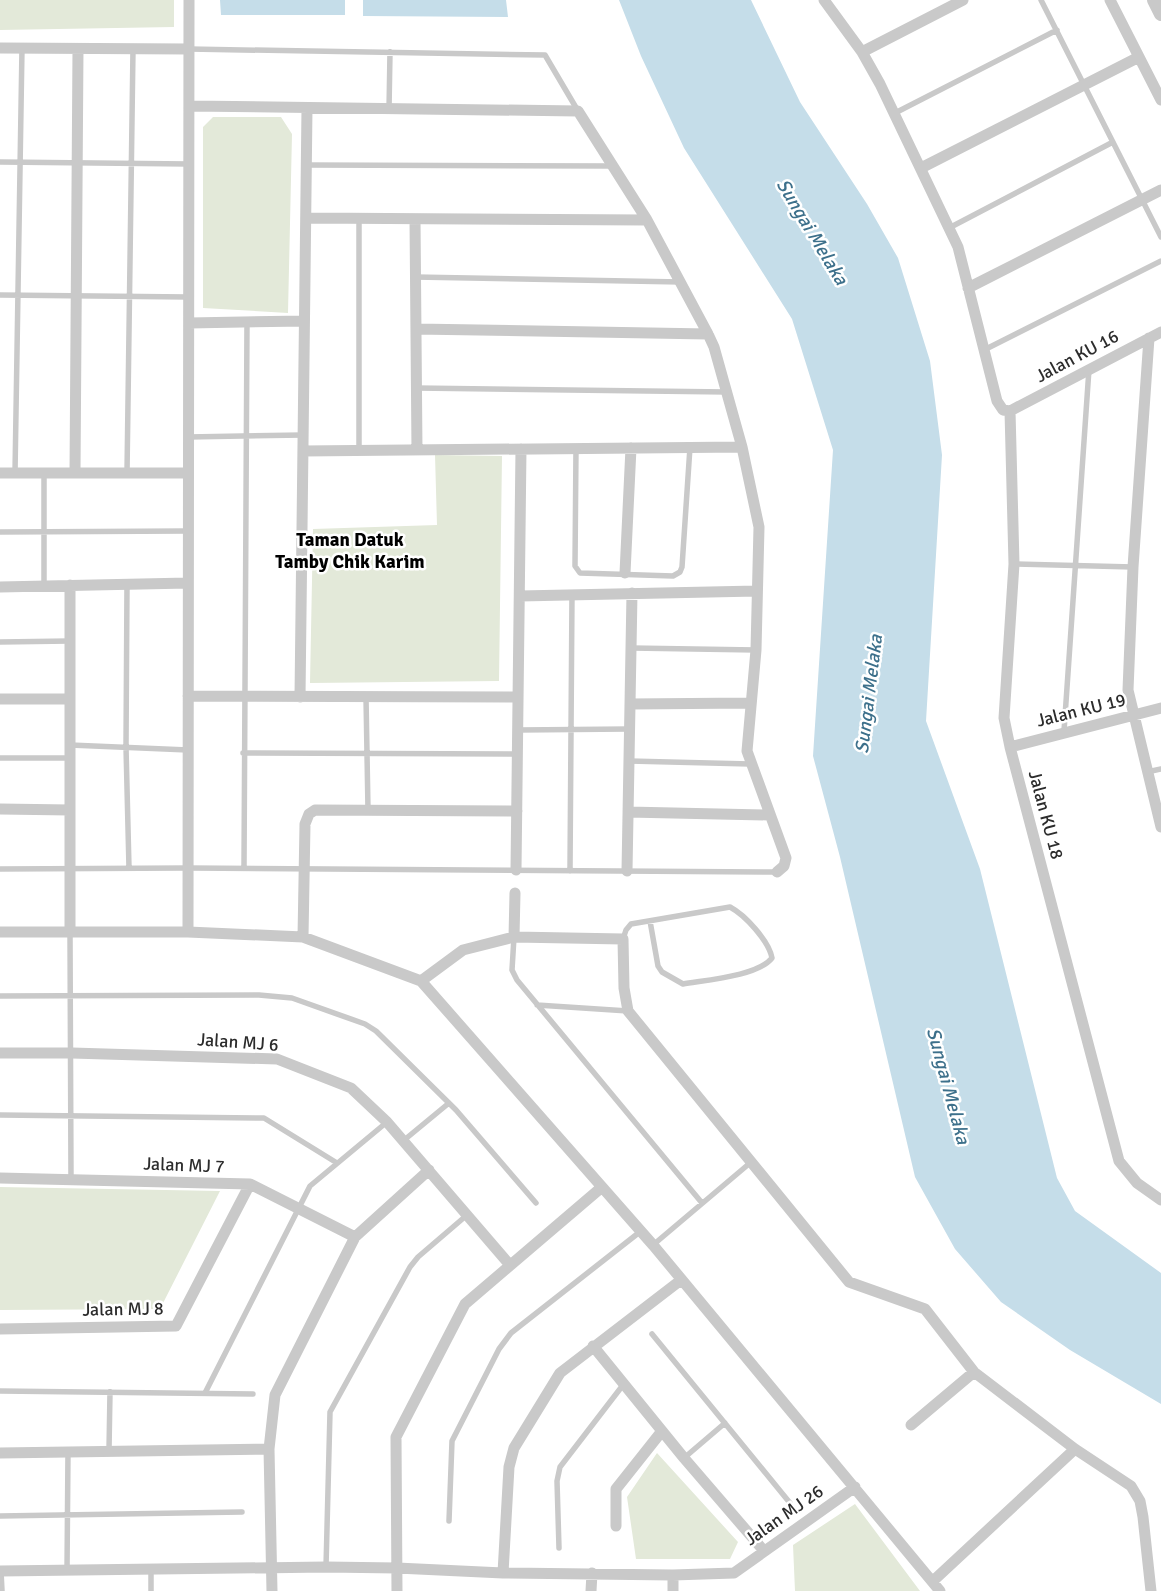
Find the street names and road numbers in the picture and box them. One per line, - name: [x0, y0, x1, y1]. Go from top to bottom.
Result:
- street label: Jalan KU 16: [1032, 325, 1122, 387]
- street label: Jalan KU 19: [1034, 688, 1128, 732]
- street label: Jalan KU 18: [1024, 768, 1068, 862]
- street label: Jalan MJ 6: [197, 1028, 279, 1056]
- street label: Jalan MJ 7: [143, 1153, 225, 1177]
- street label: Jalan MJ 8: [82, 1297, 164, 1321]
- street label: Jalan MJ 26: [740, 1480, 828, 1550]

